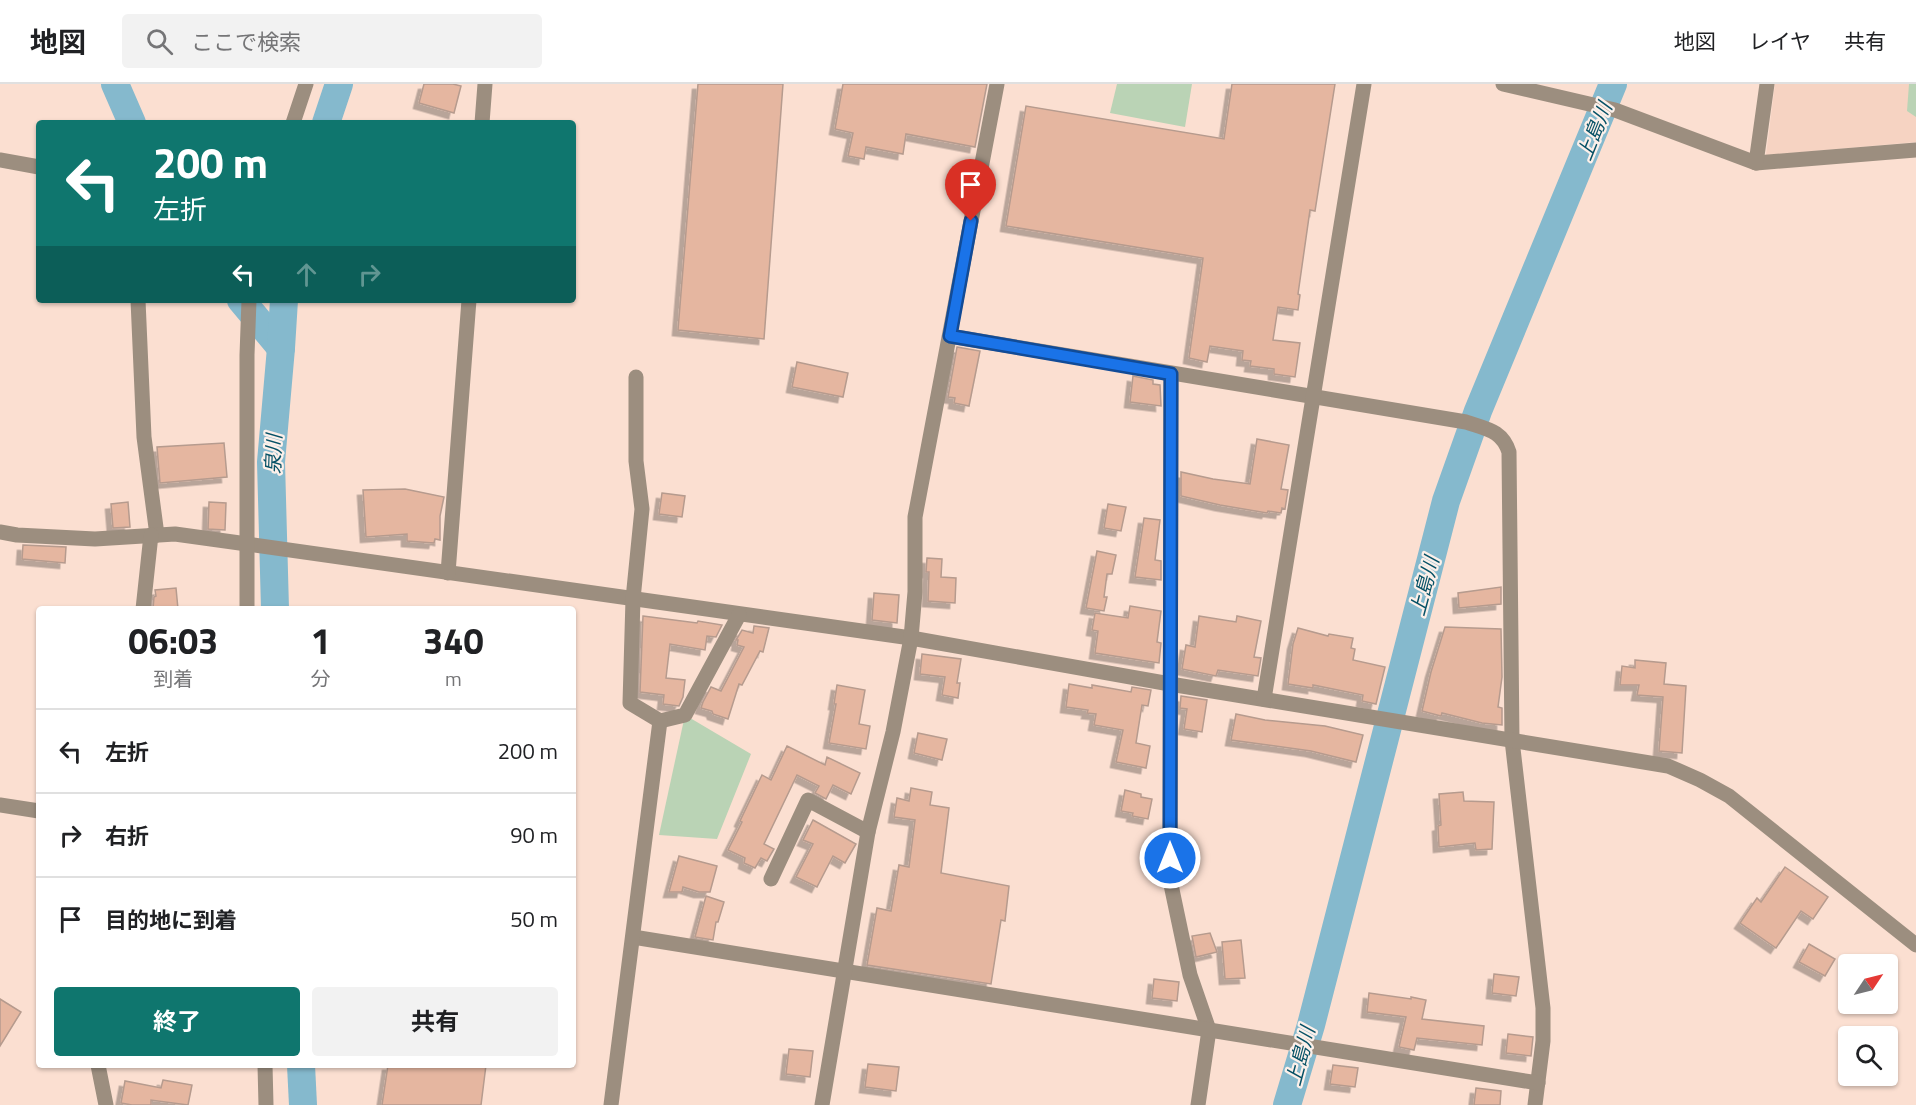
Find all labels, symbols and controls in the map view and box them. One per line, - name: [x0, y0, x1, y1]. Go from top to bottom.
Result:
- search box: [122, 14, 542, 68]
- text: 地図: [30, 20, 86, 63]
- icon: search: [143, 25, 176, 58]
- text: ここで検索: [191, 25, 301, 59]
- text: 地図: [1674, 25, 1716, 57]
- text: レイヤ: [1749, 25, 1811, 57]
- text: 共有: [1844, 25, 1886, 57]
- water label: 上島川: [1568, 96, 1620, 165]
- text: 200 m: [153, 130, 268, 194]
- icon: left: [54, 144, 132, 222]
- pin: [945, 159, 996, 221]
- icon: arrive: [954, 168, 987, 201]
- text: 左折: [153, 188, 207, 229]
- icon: left: [227, 258, 260, 291]
- icon: ahead: [290, 258, 323, 291]
- icon: right: [353, 258, 386, 291]
- water label: 泉川: [257, 431, 289, 475]
- water label: 上島川: [1401, 551, 1447, 619]
- text: 06:03: [128, 613, 218, 668]
- text: 1: [311, 613, 331, 668]
- text: 340: [423, 613, 484, 668]
- text: 到着: [153, 663, 193, 694]
- text: 分: [311, 663, 331, 694]
- text: m: [445, 663, 462, 694]
- text: 200 m: [498, 734, 558, 768]
- icon: left: [54, 735, 87, 768]
- text: 左折: [105, 735, 149, 769]
- text: 90 m: [510, 818, 558, 852]
- icon: right: [54, 819, 87, 852]
- text: 右折: [105, 819, 149, 853]
- position arrow: [1138, 826, 1202, 890]
- text: 50 m: [510, 902, 558, 936]
- icon: arrive: [54, 903, 87, 936]
- text: 目的地に到着: [105, 903, 237, 937]
- north arrow: [1838, 954, 1898, 1014]
- map controls: [1838, 954, 1898, 1086]
- button: 終了: [54, 987, 300, 1056]
- button: 共有: [312, 987, 558, 1056]
- water label: 上島川: [1277, 1021, 1323, 1089]
- button: search: [1838, 1026, 1898, 1086]

